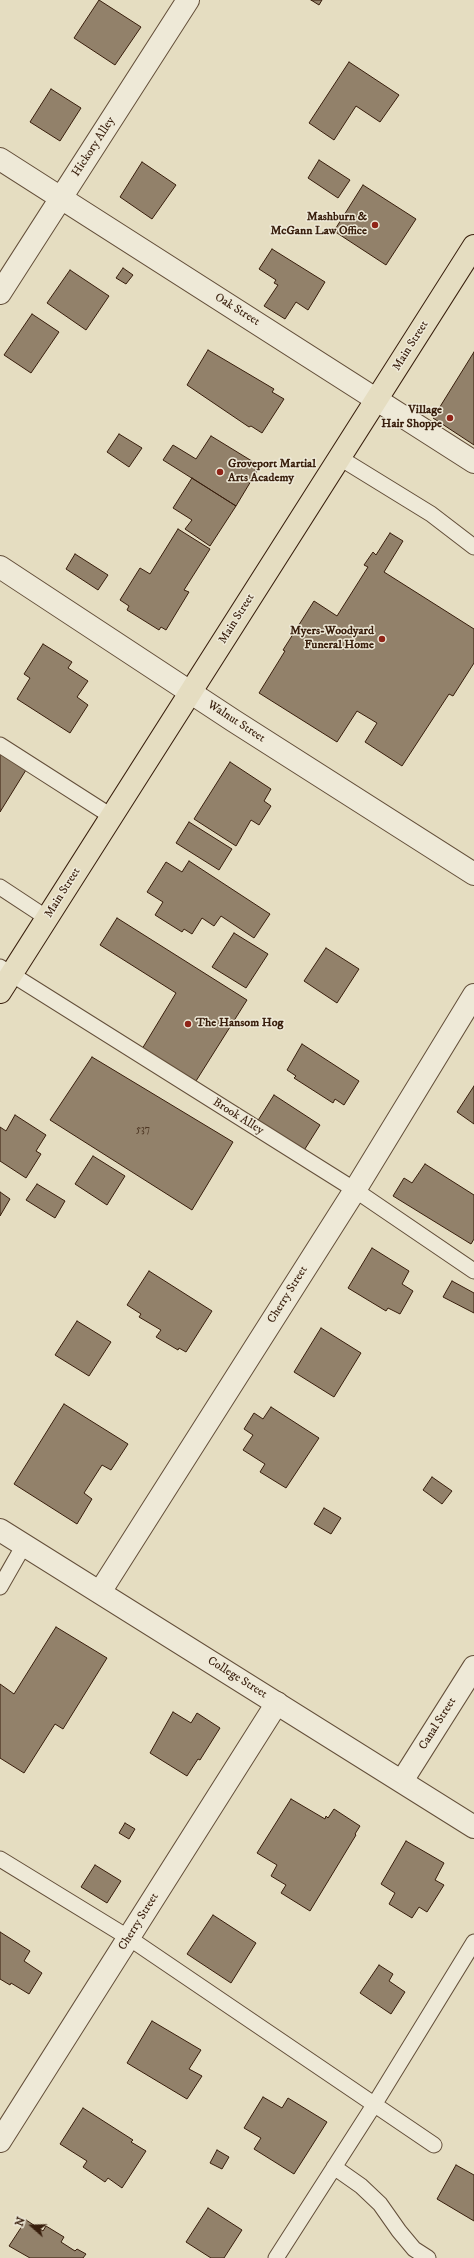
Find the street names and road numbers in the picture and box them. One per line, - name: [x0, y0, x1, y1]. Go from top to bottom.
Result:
- street label: Hickory Alley: [69, 114, 119, 180]
- street label: Oak Street: [212, 291, 262, 329]
- street label: Main Street: [390, 318, 432, 374]
- street label: Main Street: [216, 591, 258, 647]
- street label: Walnut Street: [204, 698, 268, 746]
- street label: Main Street: [42, 865, 84, 921]
- street label: Brook Alley: [210, 1096, 266, 1138]
- street label: Cherry Street: [265, 1264, 311, 1326]
- street label: College Street: [204, 1654, 270, 1702]
- street label: Canal Street: [416, 1695, 460, 1753]
- street label: Cherry Street: [116, 1891, 162, 1953]

